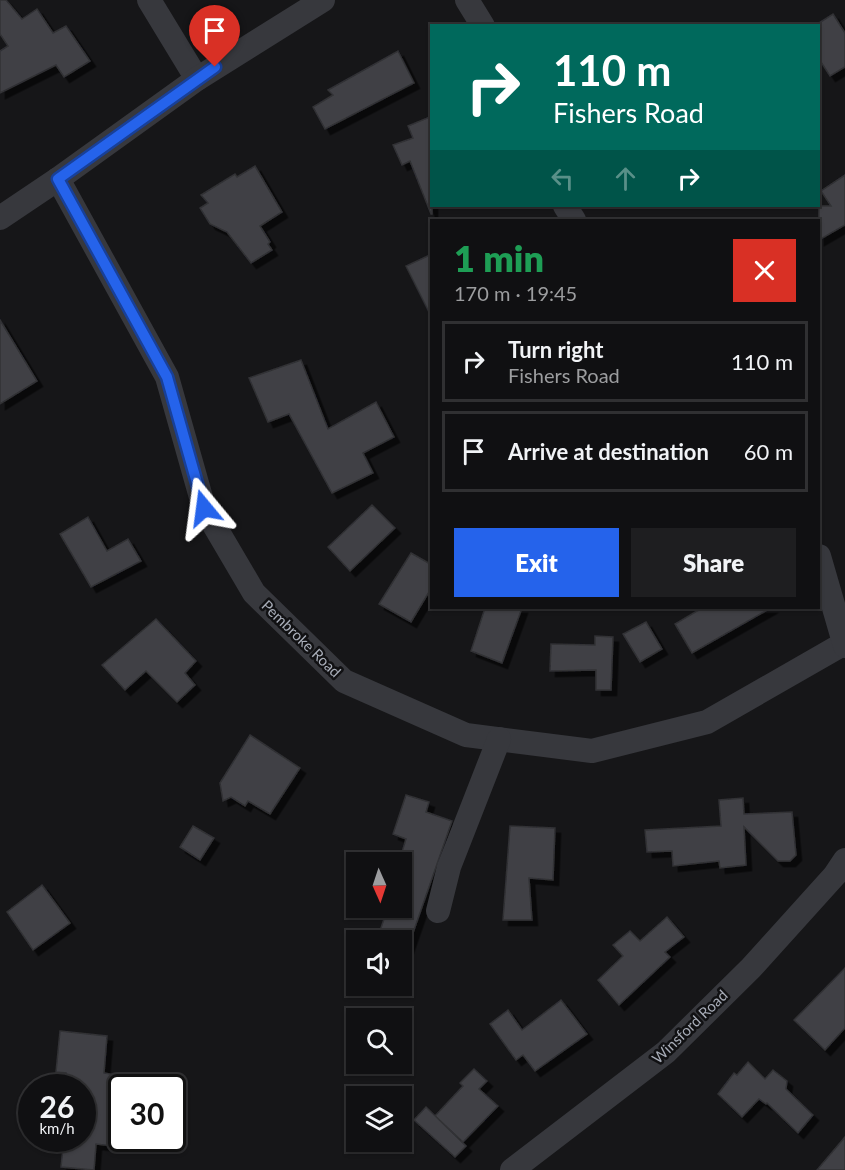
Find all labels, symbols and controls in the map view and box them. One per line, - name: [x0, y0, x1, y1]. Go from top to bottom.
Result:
- pin: [189, 5, 240, 67]
- icon: arrive: [198, 14, 231, 47]
- text: 110 m: [553, 45, 671, 95]
- icon: right: [454, 48, 532, 126]
- text: Fishers Road: [553, 96, 704, 129]
- icon: left: [546, 162, 579, 195]
- icon: ahead: [609, 162, 642, 195]
- icon: right: [672, 162, 705, 195]
- text: 1 min: [454, 236, 544, 280]
- button: close: [733, 239, 796, 302]
- text: 170 m · 19:45: [454, 281, 577, 305]
- text: Turn right: [508, 336, 603, 363]
- icon: right: [457, 345, 490, 378]
- text: 110 m: [731, 348, 793, 375]
- text: Fishers Road: [508, 363, 620, 387]
- icon: arrive: [457, 435, 490, 468]
- text: Arrive at destination: [508, 438, 709, 465]
- text: 60 m: [744, 438, 793, 465]
- position arrow: [172, 476, 236, 540]
- button: Exit: [454, 528, 619, 597]
- button: Share: [631, 528, 796, 597]
- street label: Pembroke Road: [258, 596, 345, 681]
- north arrow: [346, 852, 412, 918]
- map controls: [346, 852, 412, 1152]
- button: sound: [346, 930, 412, 996]
- street label: Winsford Road: [648, 986, 731, 1067]
- button: search: [346, 1008, 412, 1074]
- speed limit sign: 30: [108, 1074, 186, 1152]
- button: layers: [346, 1086, 412, 1152]
- text: 26: [40, 1088, 74, 1124]
- text: km/h: [39, 1119, 75, 1137]

